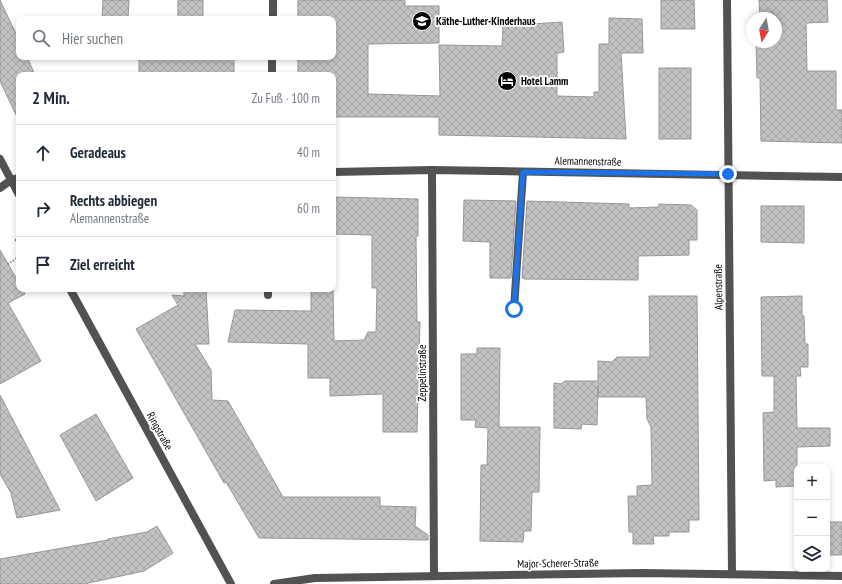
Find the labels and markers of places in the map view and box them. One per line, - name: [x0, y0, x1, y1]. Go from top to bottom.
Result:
- school or university icon: Käthe-Luther-Kinderhaus: [411, 10, 433, 32]
- place label: Käthe-Luther-Kinderhaus: [436, 14, 536, 28]
- hotel icon: Hotel Lamm: [496, 70, 518, 92]
- place label: Hotel Lamm: [521, 74, 568, 88]

